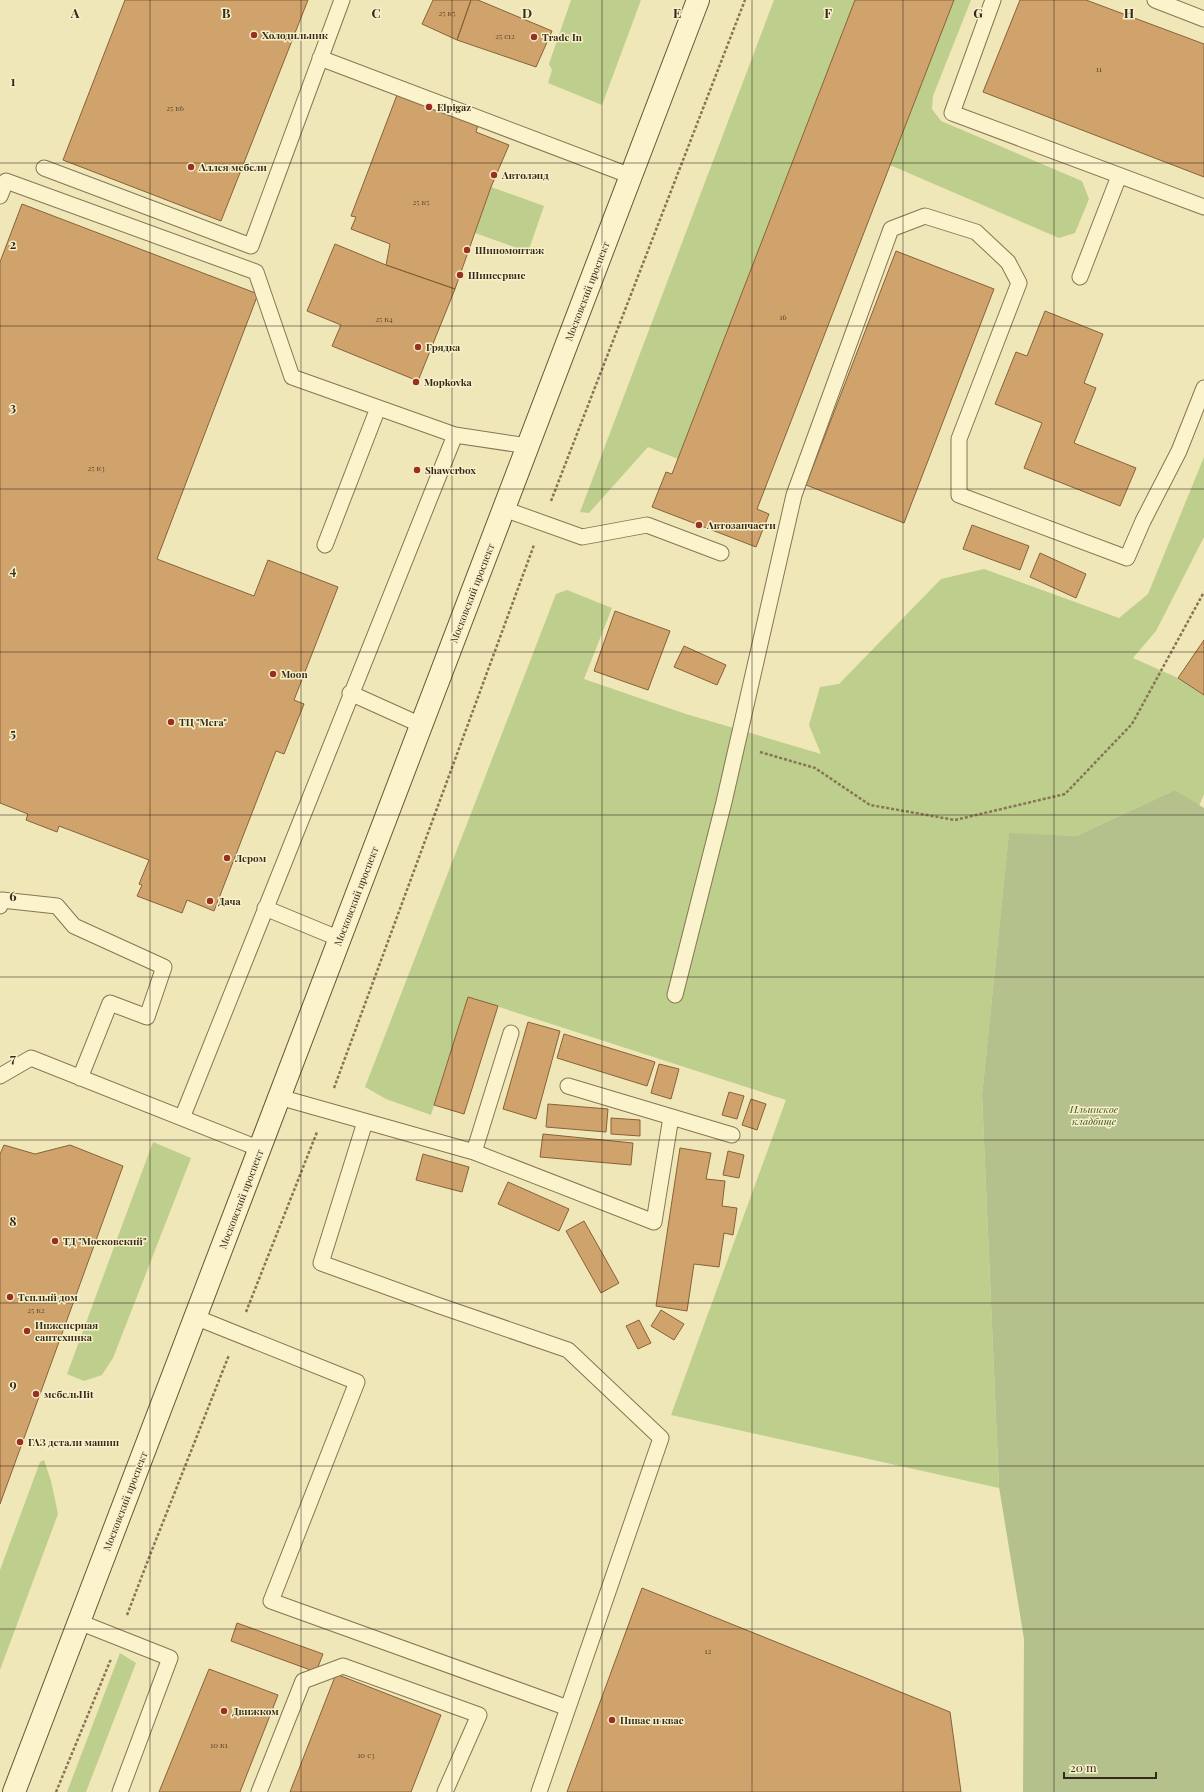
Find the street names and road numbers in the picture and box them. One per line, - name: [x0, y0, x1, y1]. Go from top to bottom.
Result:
- street label: Московский проспект: [562, 239, 613, 343]
- street label: Московский проспект: [447, 541, 498, 645]
- street label: Московский проспект: [331, 844, 382, 948]
- street label: Московский проспект: [216, 1147, 267, 1251]
- street label: Московский проспект: [100, 1449, 151, 1553]

